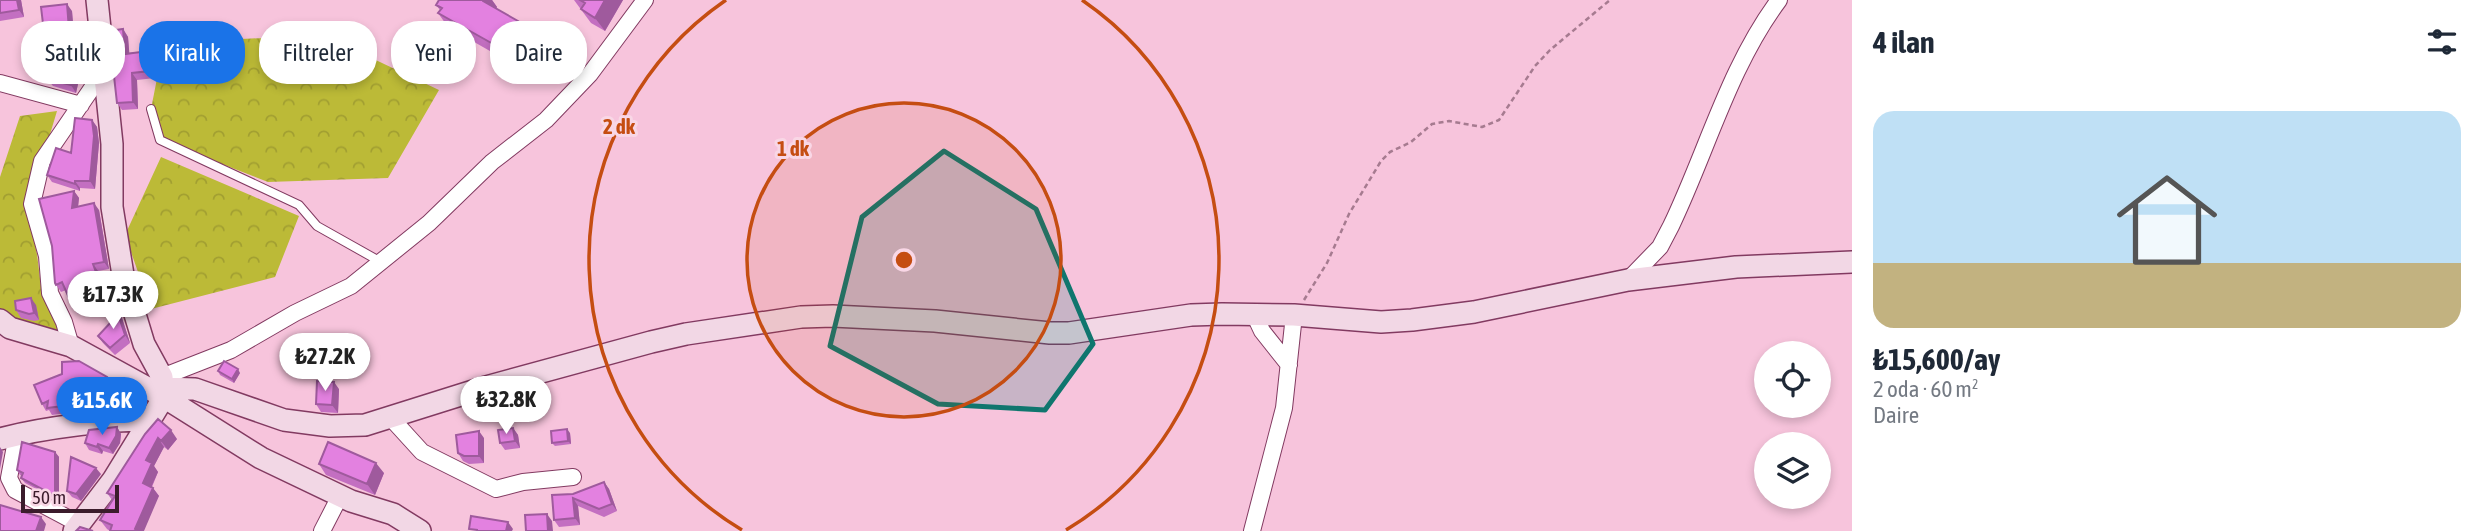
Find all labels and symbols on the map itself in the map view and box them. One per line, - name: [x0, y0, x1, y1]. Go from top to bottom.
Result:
- text: 2 dk: [603, 114, 636, 138]
- text: 1 dk: [777, 136, 810, 160]
- centre of rings: [892, 248, 916, 272]
- pin: ₺17.3K: [56, 272, 170, 331]
- pin: ₺27.2K: [268, 334, 382, 393]
- pin: ₺32.8K: [449, 376, 563, 436]
- pin: ₺15.6K: [45, 378, 159, 437]
- scale bar: [21, 482, 119, 514]

